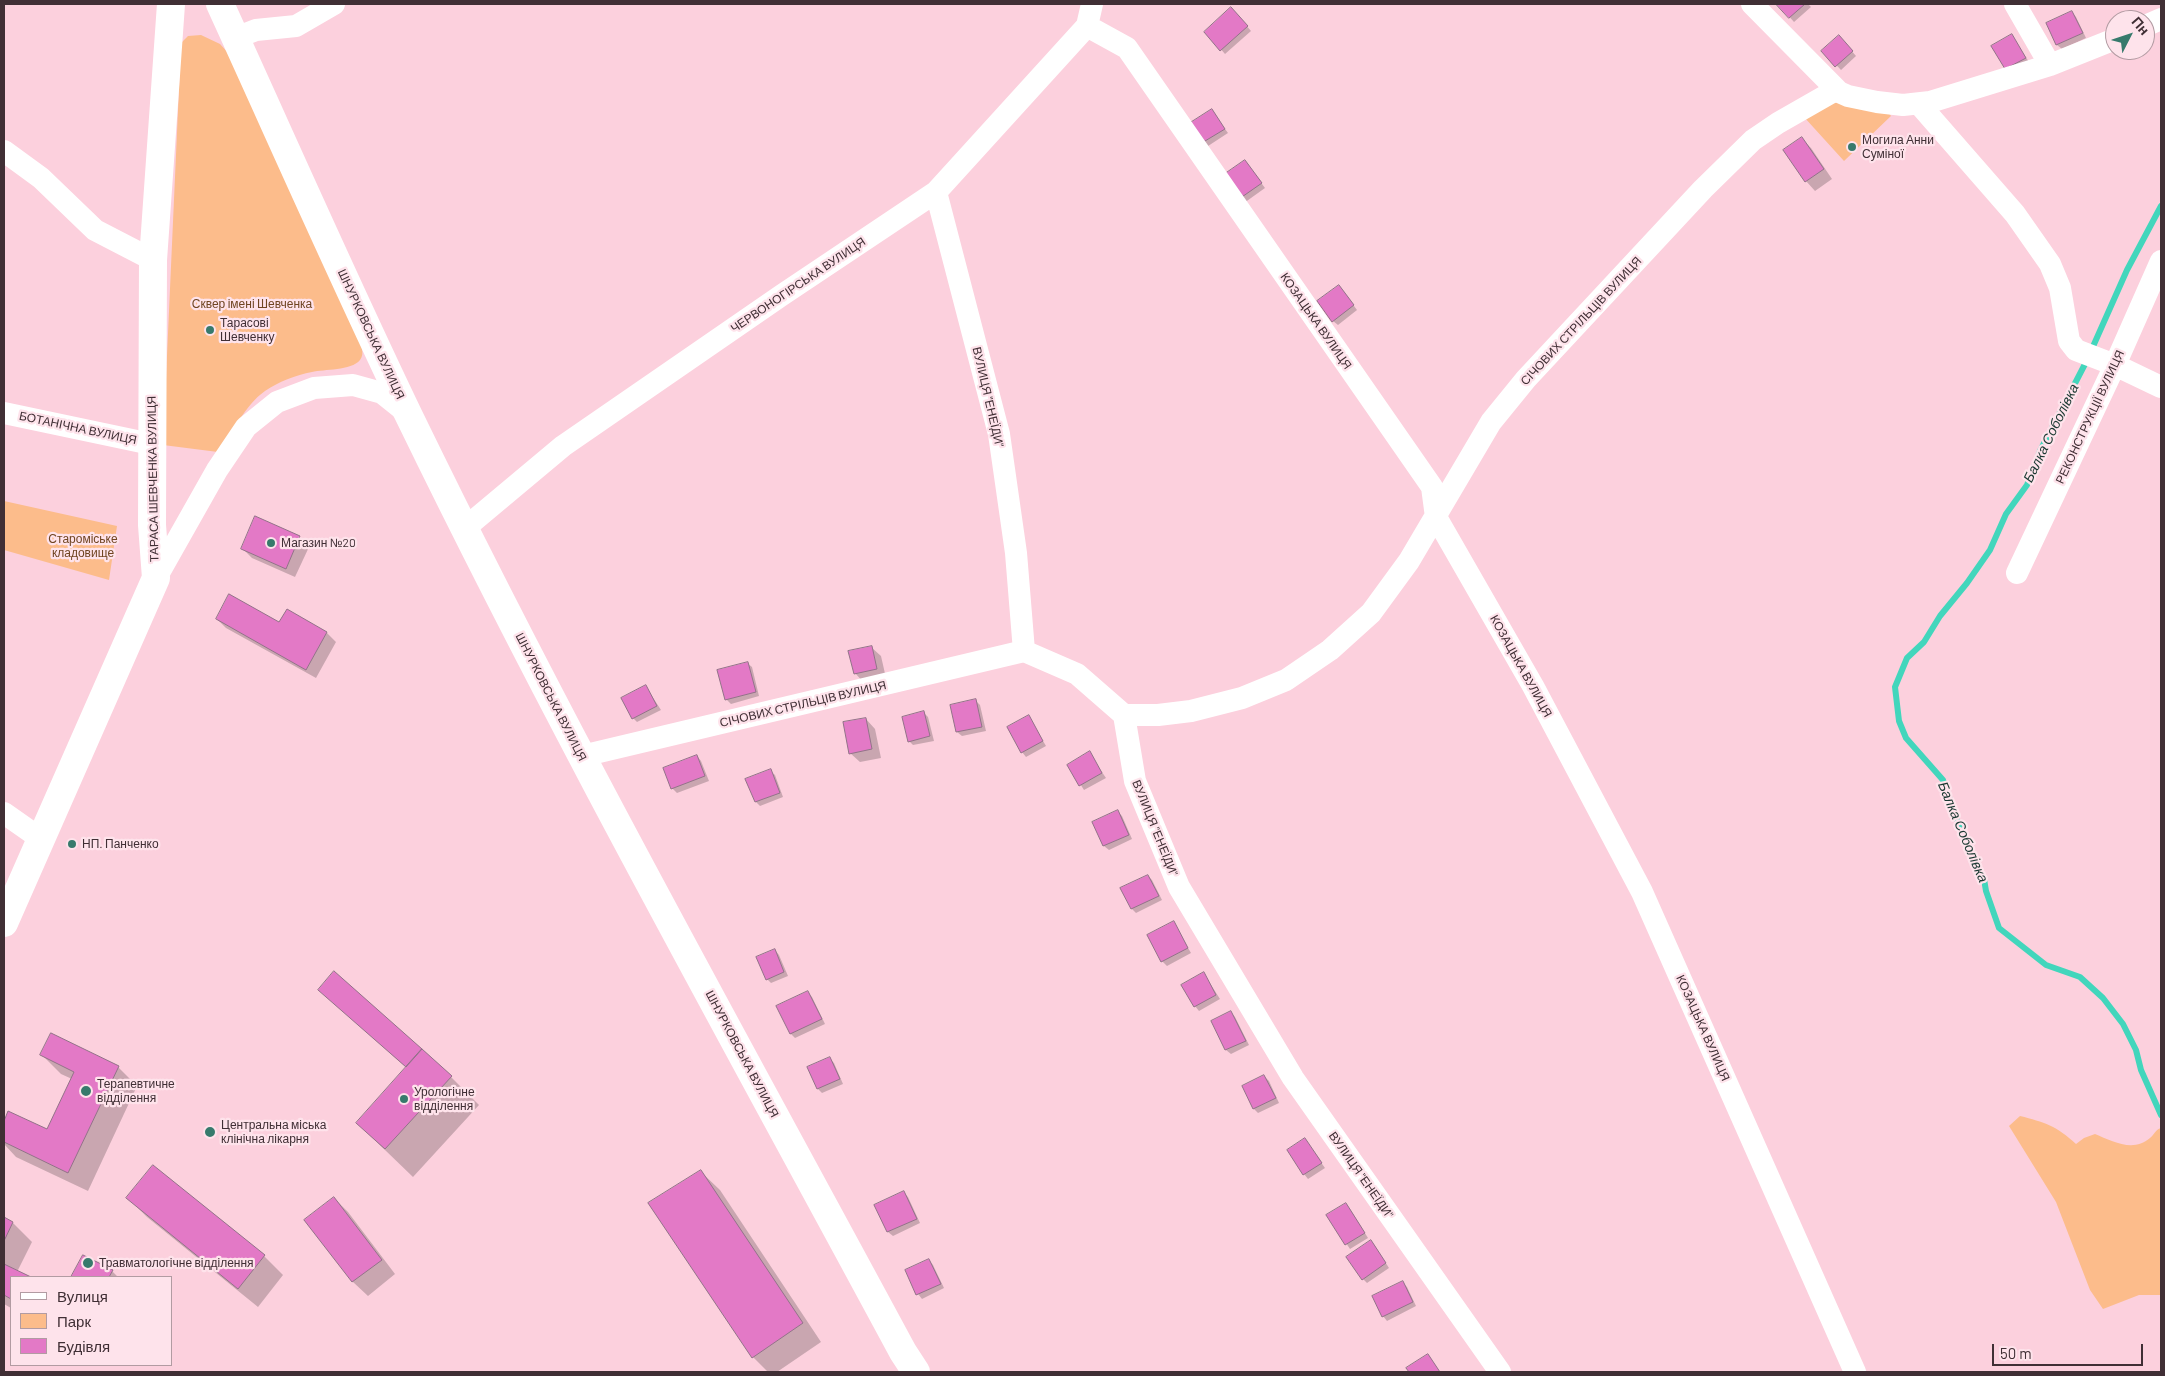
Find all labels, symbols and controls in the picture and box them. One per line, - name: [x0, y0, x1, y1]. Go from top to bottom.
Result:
- north arrow: [2105, 10, 2155, 60]
- text: Пн: [2128, 13, 2153, 38]
- place label: Могила Анни Суміної: [1862, 133, 1934, 161]
- marker: Могила Анни Суміної: [1846, 141, 1858, 153]
- street label: ЧЕРВОНОГІРСЬКА ВУЛИЦЯ: [728, 234, 868, 336]
- street label: СІЧОВИХ СТРІЛЬЦІВ ВУЛИЦЯ: [1518, 254, 1644, 388]
- street label: ШНУРКОВСЬКА ВУЛИЦЯ: [334, 267, 408, 401]
- street label: КОЗАЦЬКА ВУЛИЦЯ: [1277, 270, 1355, 372]
- park label: Сквер імені Шевченка: [192, 297, 312, 311]
- place label: Тарасові Шевченку: [220, 316, 274, 344]
- marker: Тарасові Шевченку: [204, 324, 216, 336]
- street label: ВУЛИЦЯ "ЕНЕЇДИ": [969, 346, 1007, 448]
- street label: РЕКОНСТРУКЦІЇ ВУЛИЦЯ: [2053, 348, 2127, 486]
- water label: Балка Соболівка: [2020, 381, 2082, 485]
- street label: ТАРАСА ШЕВЧЕНКА ВУЛИЦЯ: [144, 396, 162, 562]
- street label: БОТАНІЧНА ВУЛИЦЯ: [18, 408, 138, 448]
- park label: Староміське кладовище: [48, 532, 118, 560]
- place label: Магазин №20: [281, 536, 356, 550]
- marker: Магазин №20: [265, 537, 277, 549]
- street label: КОЗАЦЬКА ВУЛИЦЯ: [1487, 612, 1555, 720]
- street label: ШНУРКОВСЬКА ВУЛИЦЯ: [512, 631, 590, 763]
- street label: СІЧОВИХ СТРІЛЬЦІВ ВУЛИЦЯ: [718, 678, 888, 730]
- street label: ВУЛИЦЯ "ЕНЕЇДИ": [1129, 778, 1181, 878]
- water label: Балка Соболівка: [1934, 779, 1992, 885]
- place label: НП. Панченко: [82, 837, 159, 851]
- marker: НП. Панченко: [66, 838, 78, 850]
- street label: КОЗАЦЬКА ВУЛИЦЯ: [1673, 973, 1733, 1083]
- street label: ШНУРКОВСЬКА ВУЛИЦЯ: [702, 988, 782, 1120]
- place label: Терапевтичне відділення: [97, 1077, 175, 1105]
- marker: Терапевтичне відділення: [79, 1084, 93, 1098]
- place label: Урологічне відділення: [414, 1085, 475, 1113]
- marker: Урологічне відділення: [398, 1093, 410, 1105]
- place label: Центральна міська клінічна лікарня: [221, 1118, 326, 1146]
- marker: Центральна міська клінічна лікарня: [203, 1125, 217, 1139]
- street label: ВУЛИЦЯ "ЕНЕЇДИ": [1326, 1129, 1396, 1221]
- marker: Травматологічне відділення: [81, 1256, 95, 1270]
- place label: Травматологічне відділення: [99, 1256, 254, 1270]
- legend: [10, 1276, 172, 1366]
- text: Вулиця: [57, 1287, 108, 1305]
- text: Парк: [57, 1312, 91, 1330]
- scale bar: [1995, 1334, 2146, 1366]
- text: Будівля: [57, 1337, 110, 1355]
- text: 50 m: [2000, 1344, 2032, 1362]

